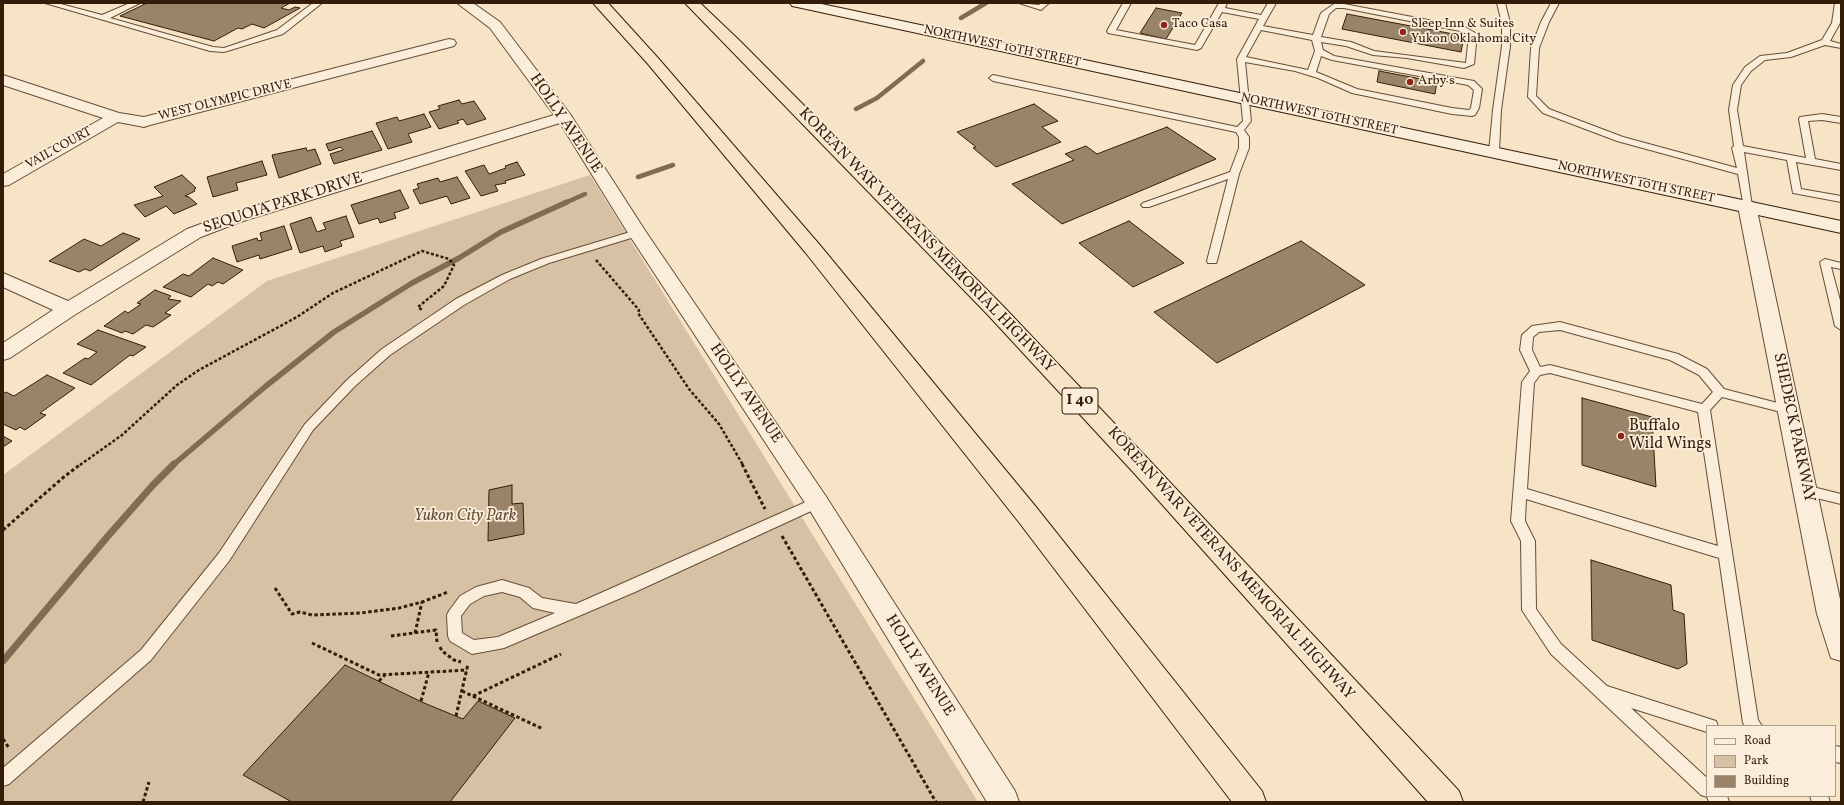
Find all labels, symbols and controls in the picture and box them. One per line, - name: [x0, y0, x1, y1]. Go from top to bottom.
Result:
- place label: Taco Casa: [1172, 17, 1228, 33]
- place label: Sleep Inn & Suites Yukon Oklahoma City: [1411, 17, 1536, 48]
- marker: Taco Casa: [1159, 20, 1169, 30]
- street label: NORTHWEST 10TH STREET: [922, 23, 1082, 71]
- marker: Sleep Inn & Suites Yukon Oklahoma City: [1398, 27, 1408, 37]
- street label: HOLLY AVENUE: [525, 71, 605, 177]
- place label: Arby's: [1418, 74, 1455, 90]
- street label: WEST OLYMPIC DRIVE: [157, 77, 293, 125]
- marker: Arby's: [1405, 77, 1415, 87]
- street label: NORTHWEST 10TH STREET: [1239, 91, 1399, 139]
- street label: KOREAN WAR VETERANS MEMORIAL HIGHWAY: [794, 105, 1058, 377]
- street label: VAIL COURT: [23, 125, 95, 173]
- street label: NORTHWEST 10TH STREET: [1556, 159, 1716, 207]
- street label: SEQUOIA PARK DRIVE: [201, 169, 365, 239]
- street label: HOLLY AVENUE: [705, 341, 785, 447]
- street label: SHEDECK PARKWAY: [1768, 351, 1818, 505]
- road number: I 40: [1062, 388, 1098, 414]
- place label: Buffalo Wild Wings: [1629, 417, 1711, 455]
- street label: KOREAN WAR VETERANS MEMORIAL HIGHWAY: [1102, 424, 1358, 704]
- marker: Buffalo Wild Wings: [1616, 431, 1626, 441]
- park label: Yukon City Park: [414, 507, 516, 527]
- street label: HOLLY AVENUE: [880, 612, 958, 720]
- legend: [1706, 725, 1836, 797]
- text: Road: [1744, 733, 1771, 749]
- text: Park: [1744, 753, 1769, 769]
- text: Building: [1744, 773, 1789, 789]

